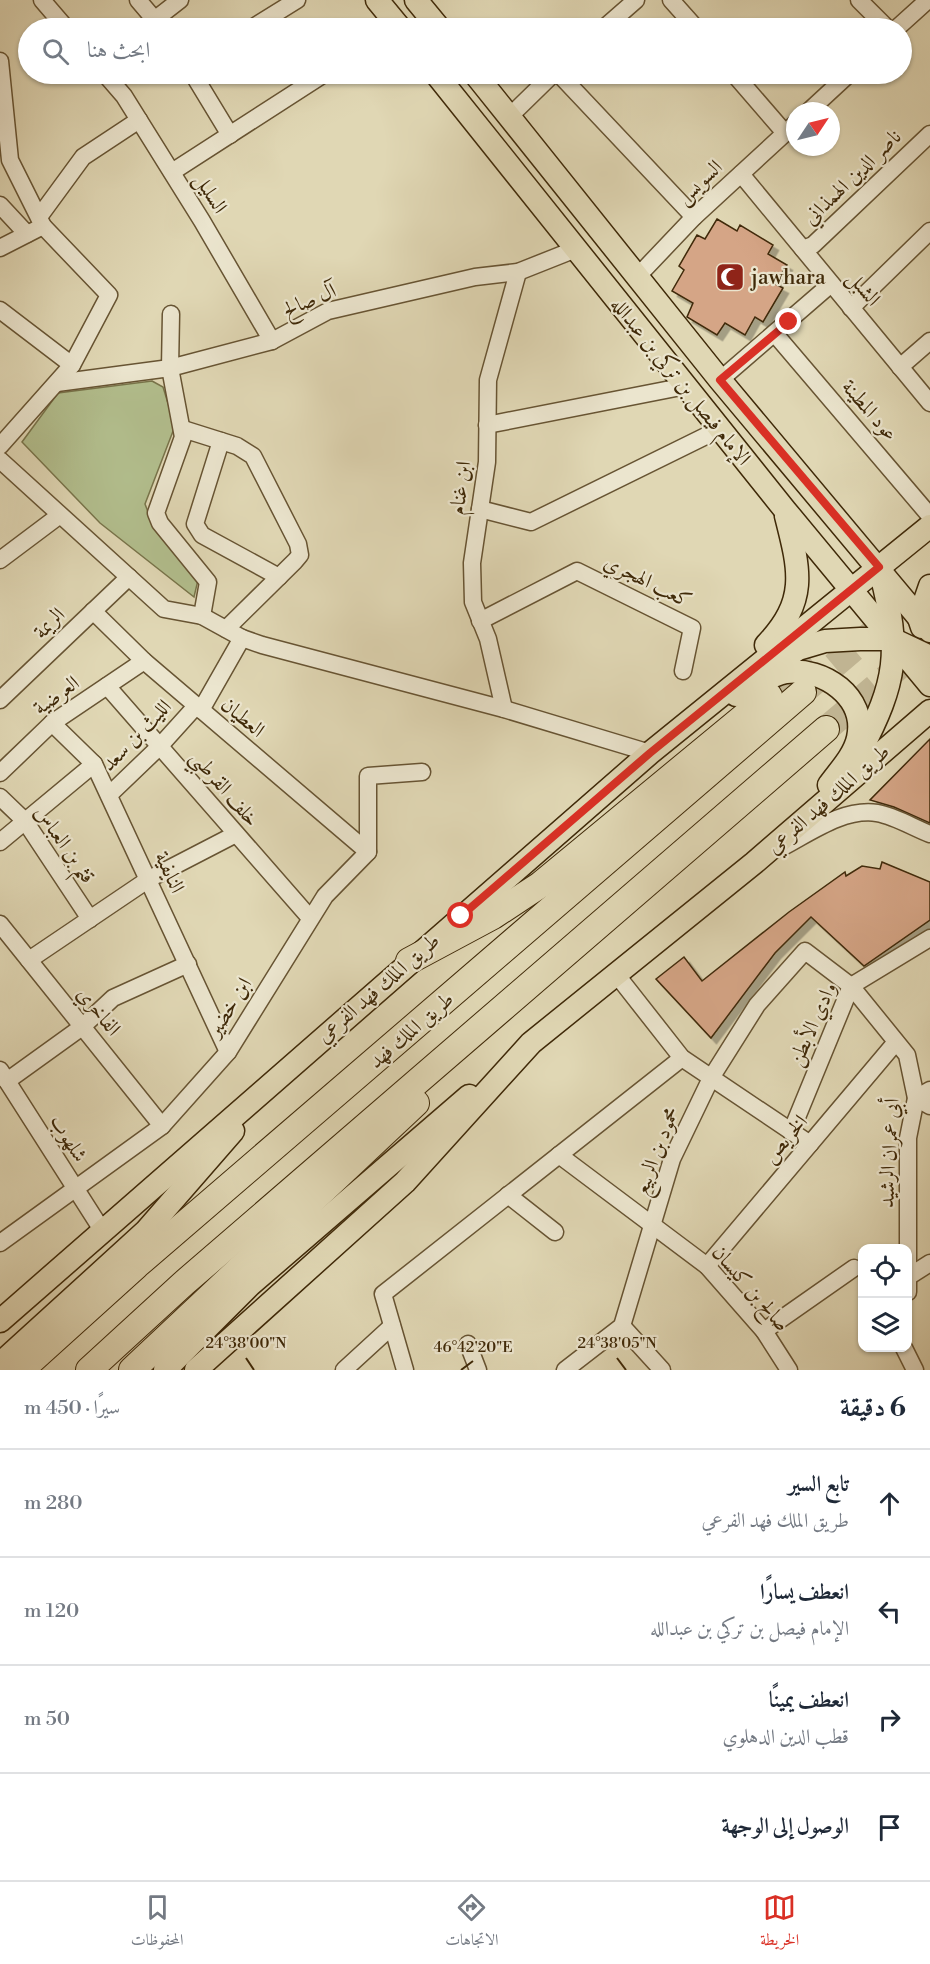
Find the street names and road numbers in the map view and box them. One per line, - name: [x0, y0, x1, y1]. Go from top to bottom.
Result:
- street label: ناصر الدين الهمذاني: [798, 124, 909, 233]
- street label: السويس: [671, 155, 728, 211]
- street label: السليل: [187, 168, 233, 219]
- street label: الشبل: [840, 265, 886, 313]
- street label: آل صالح: [278, 276, 344, 327]
- street label: الإمام فيصل بن تركي بن عبدالله: [601, 292, 757, 473]
- street label: عود المطينة: [836, 375, 903, 447]
- street label: ابن غنام: [444, 460, 482, 517]
- street label: كعب الهجري: [598, 549, 696, 616]
- street label: الريمة: [28, 603, 71, 645]
- street label: العرضية: [28, 670, 85, 721]
- street label: العطيان: [215, 692, 270, 744]
- street label: الليث بن سعد: [96, 694, 177, 777]
- street label: طريق الملك فهد الفرعي: [762, 739, 898, 863]
- street label: خلف القرطبي: [179, 745, 265, 836]
- street label: قثم بن العباس: [22, 801, 100, 892]
- street label: النايفية: [148, 847, 190, 897]
- street label: طريق الملك فهد الفرعي: [311, 928, 445, 1048]
- street label: ابن خضير: [201, 973, 258, 1044]
- street label: وادي الأبطن: [780, 977, 845, 1071]
- street label: الفاخري: [69, 982, 126, 1043]
- street label: طريق الملك فهد: [363, 986, 459, 1074]
- street label: أبي عمران الرشيد: [871, 1097, 909, 1209]
- street label: محمود بن الربيع: [628, 1103, 690, 1201]
- street label: شلهوب: [44, 1110, 93, 1167]
- street label: الخريص: [758, 1110, 814, 1170]
- street label: صالح بن كيسان: [703, 1240, 795, 1340]

